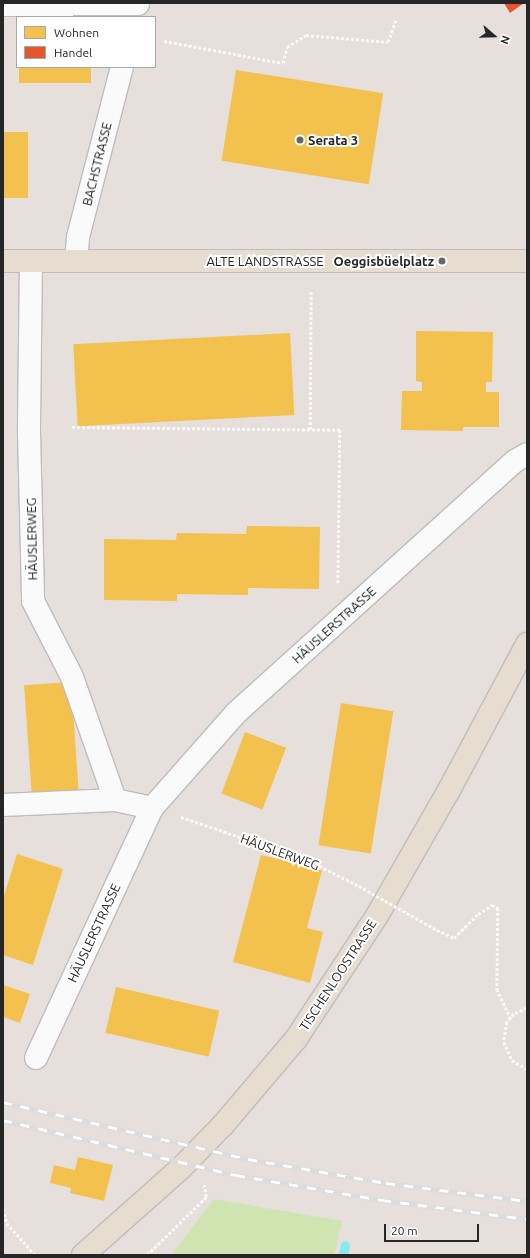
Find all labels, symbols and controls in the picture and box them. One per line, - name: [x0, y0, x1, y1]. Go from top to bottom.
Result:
- legend: [16, 16, 156, 68]
- north arrow: [474, 16, 514, 56]
- text: Wohnen: [54, 26, 99, 39]
- text: N: [498, 34, 512, 46]
- text: Handel: [54, 46, 92, 59]
- street label: BACHSTRASSE: [79, 121, 115, 207]
- place label: Serata 3: [308, 132, 358, 148]
- marker: Serata 3: [295, 135, 305, 145]
- street label: ALTE LANDSTRASSE: [206, 253, 324, 269]
- place label: Oeggisbüelplatz: [333, 253, 434, 269]
- marker: Oeggisbüelplatz: [437, 256, 447, 266]
- street label: HÄUSLERWEG: [23, 497, 41, 581]
- street label: HÄUSLERSTRASSE: [289, 583, 379, 667]
- street label: HÄUSLERWEG: [238, 830, 322, 874]
- street label: HÄUSLERSTRASSE: [64, 881, 124, 985]
- street label: TISCHENLOOSTRASSE: [296, 916, 380, 1034]
- scale bar: [386, 1216, 481, 1242]
- text: 20 m: [391, 1224, 418, 1237]

